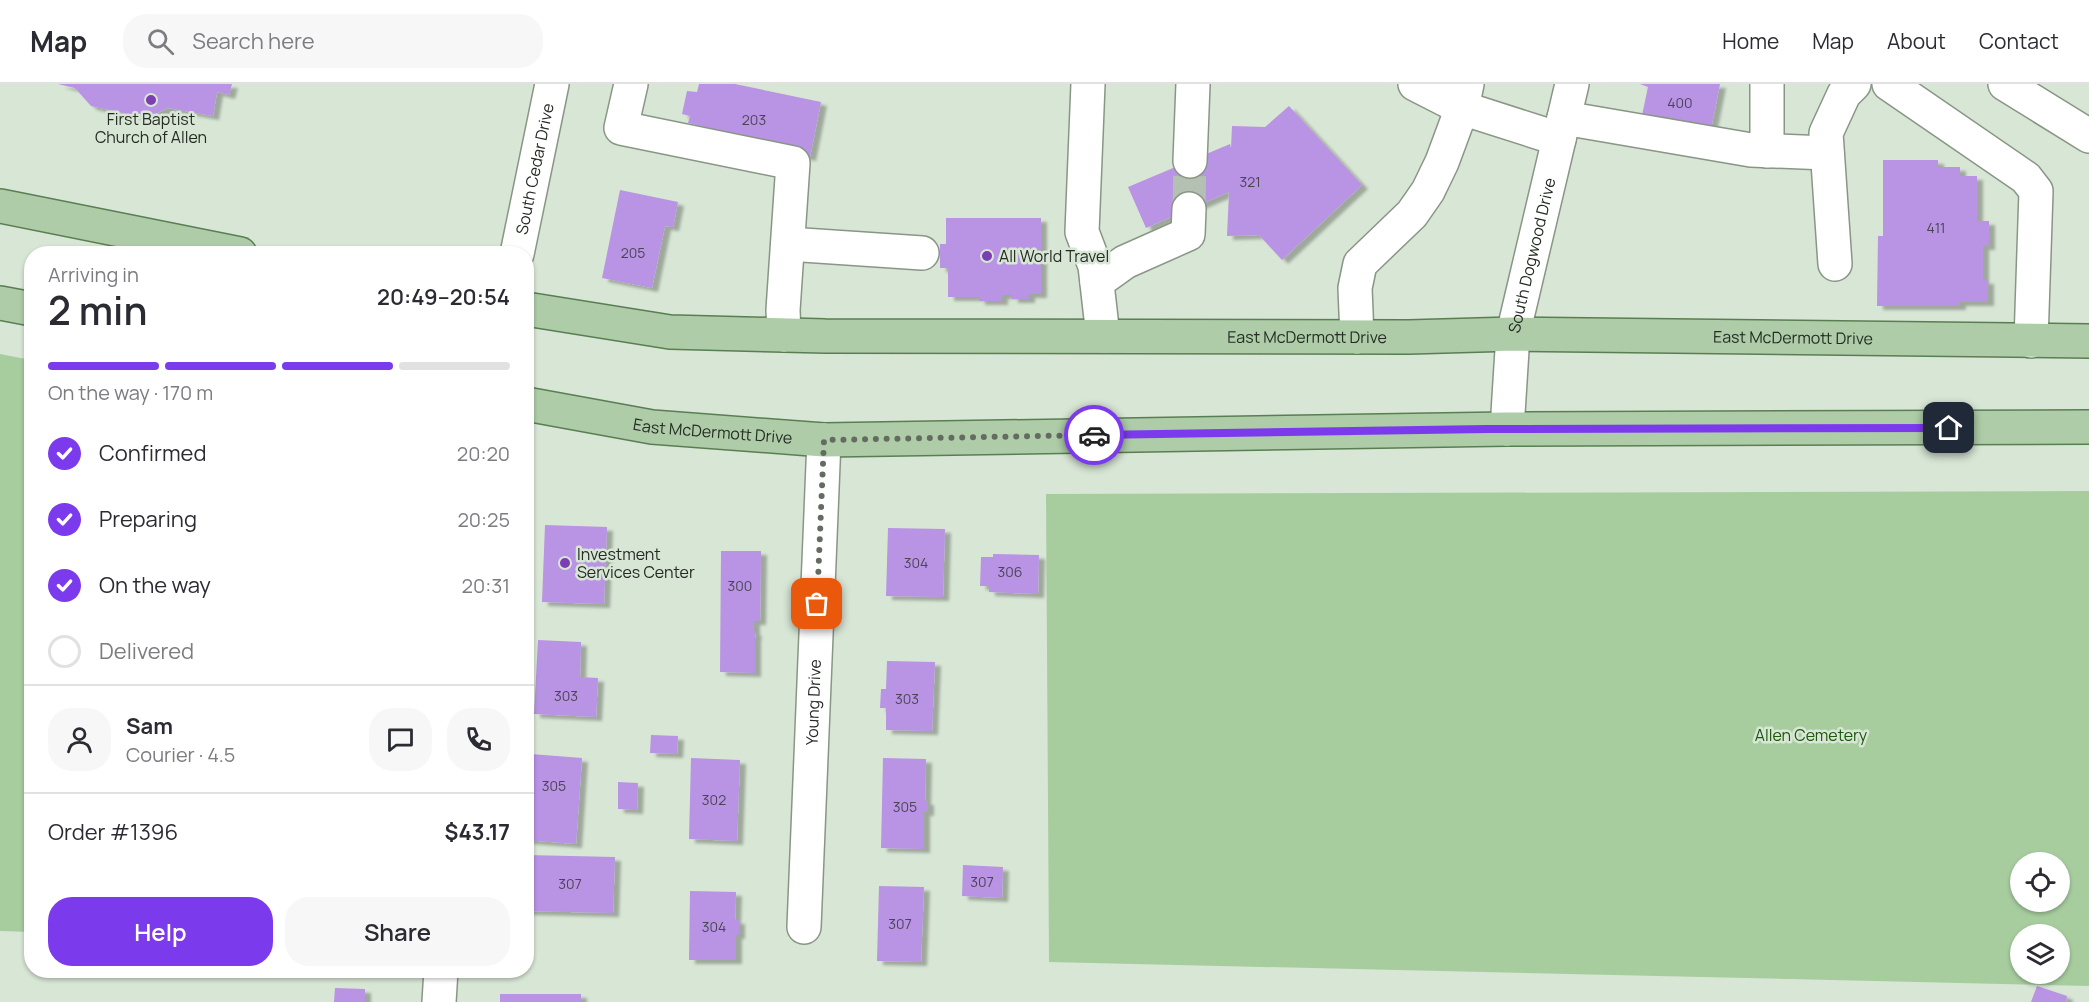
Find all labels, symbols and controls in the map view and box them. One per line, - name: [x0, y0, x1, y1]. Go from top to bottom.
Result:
- search box: [123, 14, 543, 68]
- text: Map: [30, 22, 87, 60]
- icon: search: [144, 25, 177, 58]
- text: Search here: [192, 26, 315, 56]
- text: Home: [1722, 27, 1779, 55]
- text: Map: [1812, 27, 1854, 55]
- text: About: [1887, 27, 1946, 55]
- text: Contact: [1979, 27, 2059, 55]
- marker: First Baptist Church of Allen: [144, 93, 158, 107]
- house number: 400: [1667, 93, 1693, 112]
- street label: South Cedar Drive: [510, 101, 559, 236]
- place label: First Baptist Church of Allen: [95, 108, 207, 148]
- house number: 203: [742, 110, 766, 129]
- house number: 321: [1239, 172, 1261, 191]
- street label: South Dogwood Drive: [1503, 176, 1560, 335]
- house number: 411: [1926, 218, 1946, 237]
- house number: 205: [621, 243, 645, 262]
- place label: All World Travel: [999, 245, 1109, 267]
- marker: All World Travel: [980, 249, 994, 263]
- text: Arriving in: [48, 261, 139, 288]
- text: 20:49–20:54: [377, 282, 510, 312]
- text: 2 min: [48, 283, 147, 337]
- street label: East McDermott Drive: [1713, 325, 1873, 349]
- street label: East McDermott Drive: [1227, 326, 1387, 348]
- text: On the way · 170 m: [48, 379, 213, 406]
- pin: [1923, 402, 1974, 453]
- courier: [1064, 405, 1124, 465]
- icon: home: [1932, 411, 1965, 444]
- street label: East McDermott Drive: [631, 413, 793, 449]
- icon: car: [1078, 419, 1111, 452]
- icon: check: [48, 437, 81, 470]
- text: Confirmed: [99, 438, 207, 468]
- text: 20:20: [457, 440, 510, 467]
- icon: check: [48, 503, 81, 536]
- text: Preparing: [99, 504, 197, 534]
- text: 20:25: [457, 506, 510, 533]
- place label: Investment Services Center: [577, 543, 695, 583]
- house number: 304: [904, 553, 928, 572]
- marker: Investment Services Center: [558, 556, 572, 570]
- house number: 306: [998, 562, 1022, 581]
- icon: check: [48, 569, 81, 602]
- text: On the way: [99, 570, 211, 600]
- text: 20:31: [462, 572, 510, 599]
- house number: 300: [728, 576, 752, 595]
- pin: [791, 578, 842, 629]
- icon: bag: [800, 587, 833, 620]
- text: Delivered: [99, 636, 194, 666]
- street label: Young Drive: [800, 659, 826, 746]
- house number: 303: [554, 686, 578, 705]
- house number: 303: [895, 689, 919, 708]
- button: person: [48, 708, 111, 771]
- button: chat: [369, 708, 432, 771]
- button: phone: [447, 708, 510, 771]
- text: Sam: [126, 711, 173, 741]
- park label: Allen Cemetery: [1755, 724, 1868, 746]
- text: Courier · 4.5: [126, 741, 235, 768]
- house number: 305: [542, 776, 566, 795]
- house number: 302: [702, 790, 726, 809]
- house number: 305: [893, 797, 917, 816]
- text: Order #1396: [48, 817, 178, 847]
- text: $43.17: [445, 817, 510, 847]
- map controls: [2010, 852, 2070, 984]
- button: locate: [2010, 852, 2070, 912]
- house number: 307: [970, 872, 994, 891]
- house number: 307: [558, 874, 582, 893]
- button: Help: [48, 897, 273, 966]
- button: Share: [285, 897, 510, 966]
- house number: 307: [888, 914, 912, 933]
- house number: 304: [702, 917, 726, 936]
- button: layers: [2010, 924, 2070, 984]

